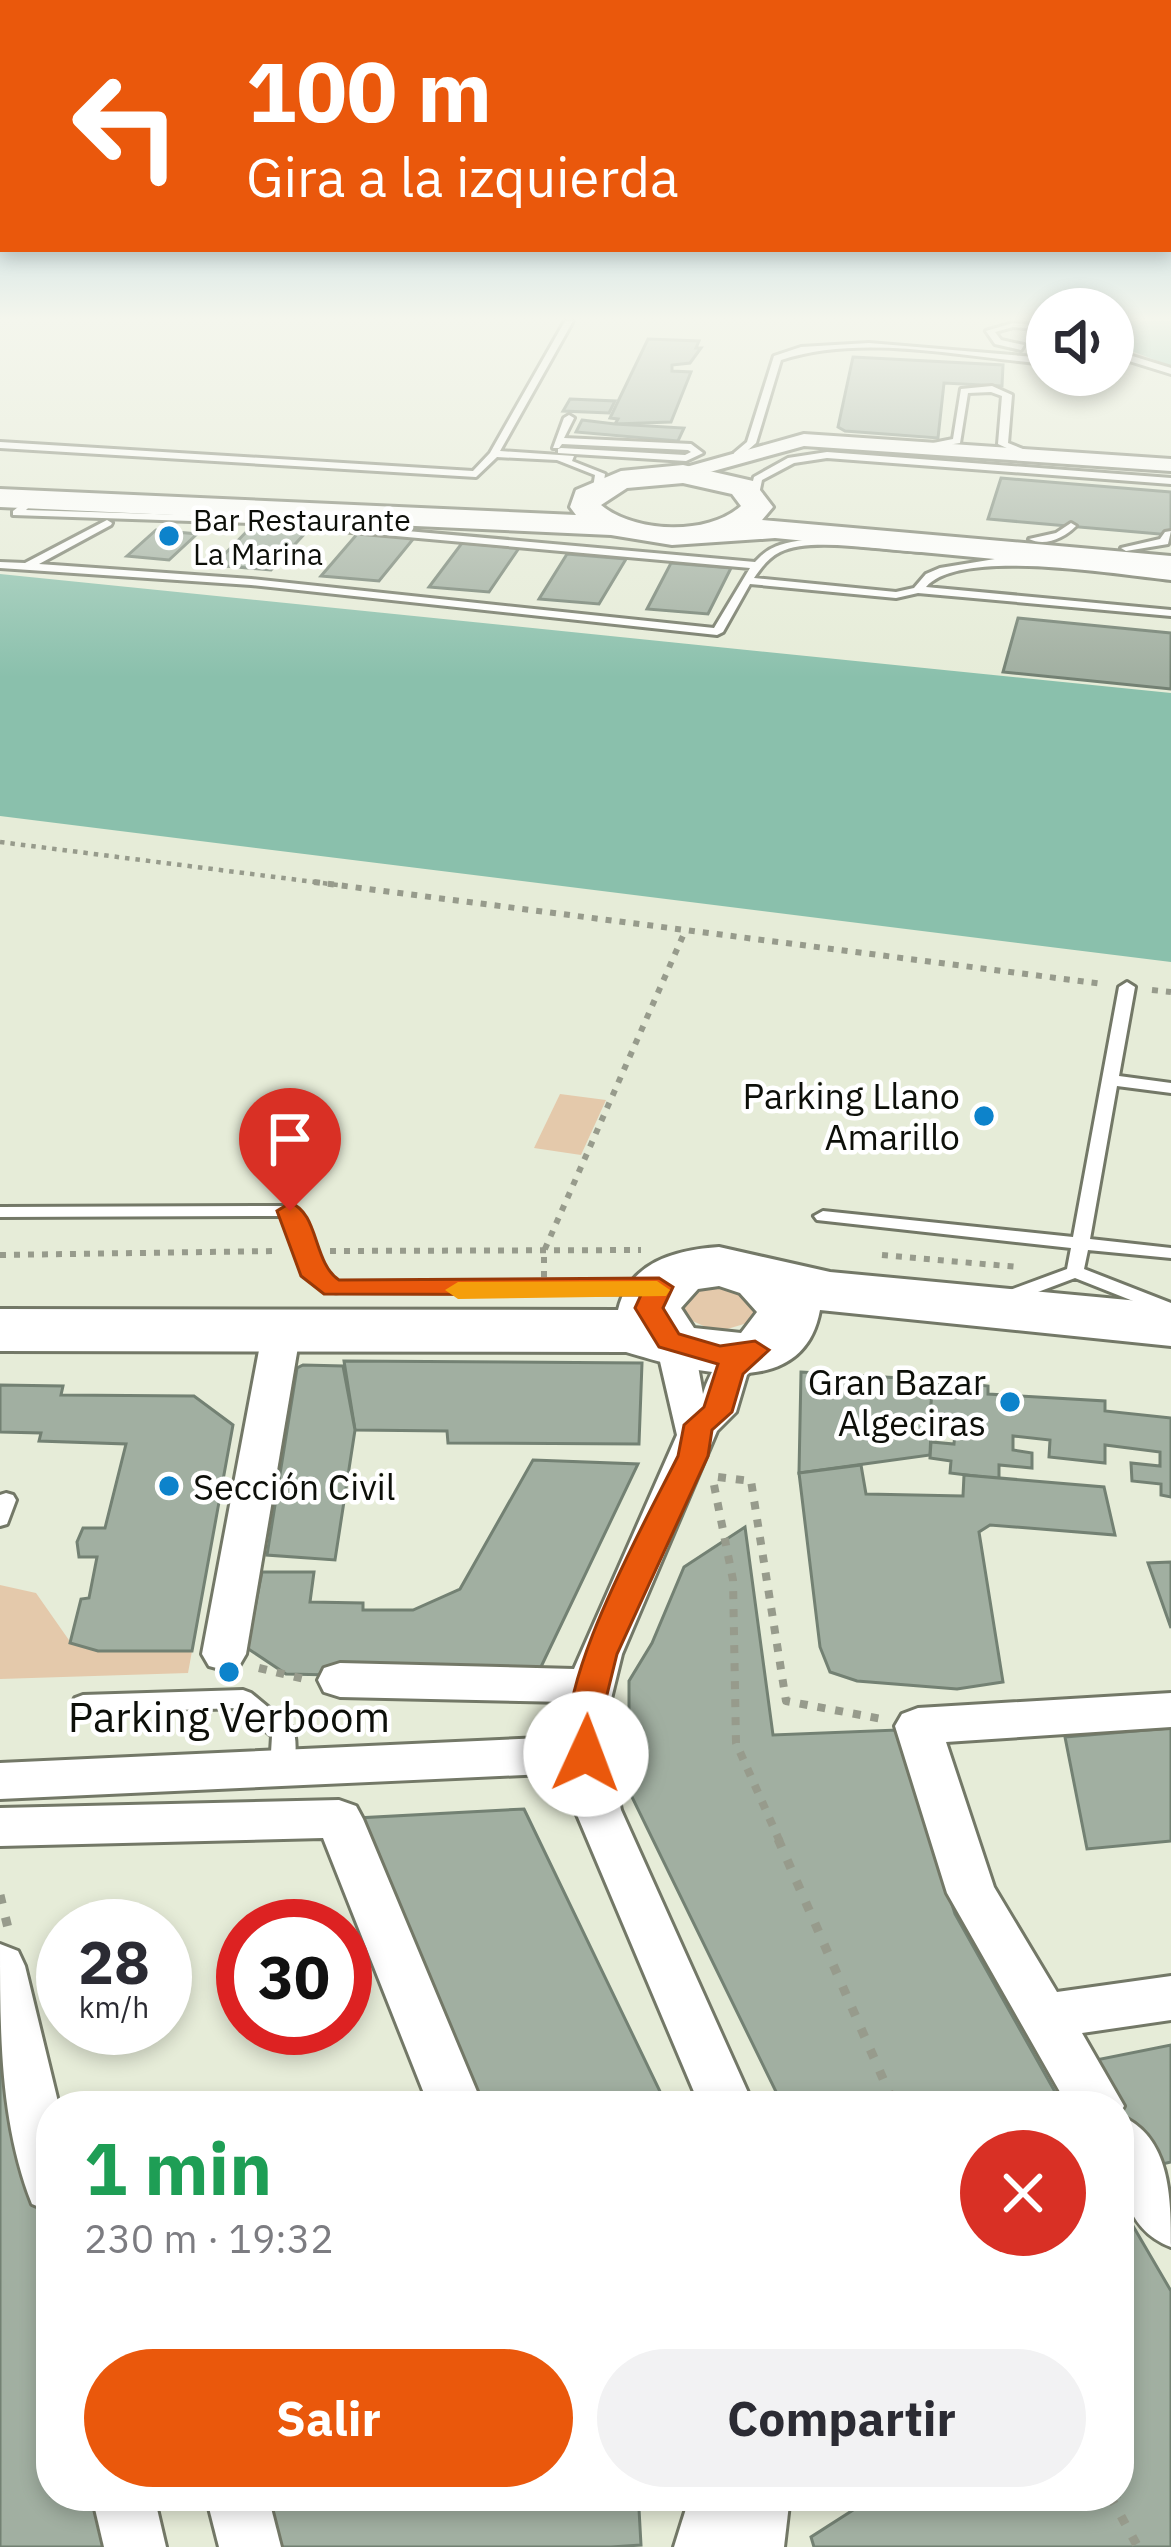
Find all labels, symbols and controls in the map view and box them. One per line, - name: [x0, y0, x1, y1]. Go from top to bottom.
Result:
- text: 100 m: [246, 36, 492, 145]
- icon: left: [48, 48, 204, 204]
- text: Gira a la izquierda: [246, 142, 679, 212]
- map controls: [1026, 288, 1134, 396]
- button: sound: [1026, 288, 1134, 396]
- place label: Bar Restaurante La Marina: [193, 500, 411, 573]
- marker: Bar Restaurante La Marina: [156, 523, 182, 549]
- place label: Parking Llano Amarillo: [743, 1072, 960, 1160]
- pin: [239, 1088, 341, 1211]
- marker: Parking Llano Amarillo: [971, 1103, 997, 1129]
- icon: arrive: [257, 1106, 323, 1172]
- place label: Gran Bazar Algeciras: [808, 1358, 986, 1446]
- marker: Gran Bazar Algeciras: [997, 1389, 1023, 1415]
- place label: Sección Civil: [193, 1463, 396, 1510]
- marker: Sección Civil: [156, 1473, 182, 1499]
- marker: Parking Verboom: [216, 1659, 242, 1685]
- place label: Parking Verboom: [68, 1689, 390, 1744]
- position arrow: [523, 1691, 649, 1817]
- speed limit sign: 30: [216, 1899, 372, 2055]
- text: 28: [78, 1922, 150, 2001]
- text: km/h: [79, 1987, 149, 2026]
- text: 1 min: [84, 2121, 272, 2215]
- button: close: [960, 2130, 1086, 2256]
- text: 230 m · 19:32: [84, 2213, 334, 2264]
- button: Salir: [84, 2349, 573, 2487]
- button: Compartir: [597, 2349, 1086, 2487]

